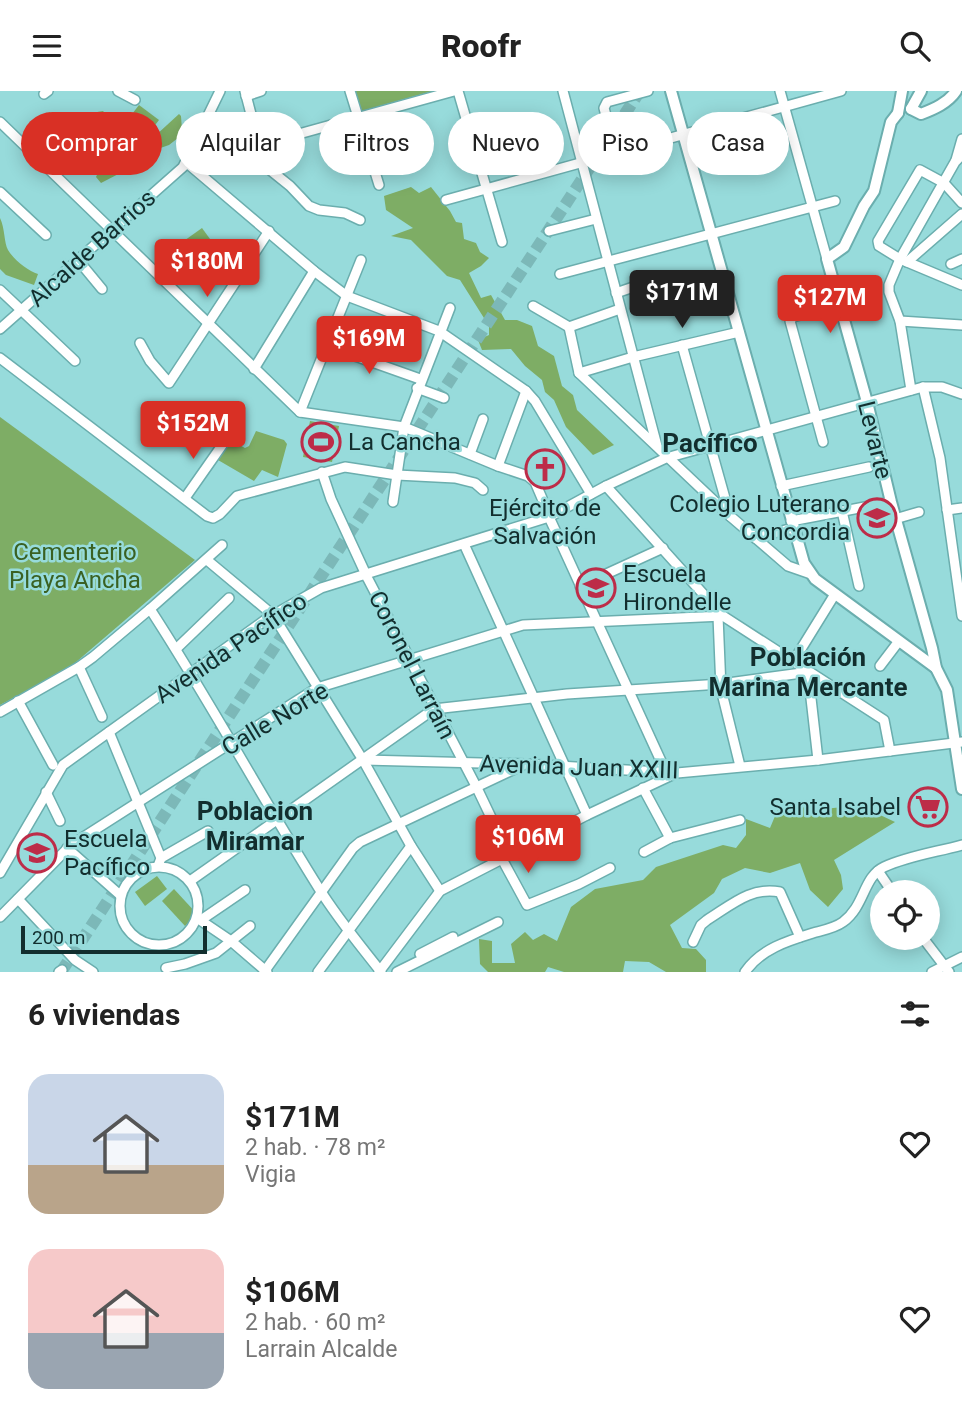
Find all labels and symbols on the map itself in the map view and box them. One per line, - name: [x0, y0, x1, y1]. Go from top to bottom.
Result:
- street label: Alcalde Barrios: [23, 184, 161, 312]
- pin: $180M: [158, 239, 256, 299]
- pin: $171M: [633, 271, 731, 330]
- pin: $127M: [781, 275, 879, 335]
- pin: $169M: [320, 317, 418, 376]
- street label: Levarte: [852, 398, 898, 482]
- pin: $152M: [144, 401, 242, 461]
- sports icon: La Cancha: [300, 421, 342, 463]
- place label: La Cancha: [348, 428, 461, 456]
- district label: Pacífico: [662, 428, 758, 458]
- church icon: Ejército de Salvación: [524, 448, 566, 490]
- place label: Colegio Luterano Concordia: [669, 490, 850, 546]
- place label: Ejército de Salvación: [489, 494, 601, 550]
- school or university icon: Colegio Luterano Concordia: [856, 497, 898, 539]
- park label: Cementerio Playa Ancha: [9, 538, 141, 594]
- place label: Escuela Hirondelle: [623, 560, 731, 616]
- school or university icon: Escuela Hirondelle: [575, 567, 617, 609]
- street label: Coronel Larraín: [363, 586, 461, 744]
- street label: Avenida Pacífico: [150, 587, 312, 709]
- district label: Población Marina Mercante: [709, 642, 908, 702]
- street label: Calle Norte: [217, 676, 333, 762]
- street label: Avenida Juan XXIII: [479, 750, 679, 784]
- supermarket icon: Santa Isabel: [907, 786, 949, 828]
- place label: Santa Isabel: [770, 793, 901, 821]
- district label: Poblacion Miramar: [197, 796, 313, 856]
- pin: $106M: [479, 815, 577, 875]
- place label: Escuela Pacífico: [64, 825, 150, 881]
- school or university icon: Escuela Pacífico: [16, 832, 58, 874]
- scale bar: [21, 923, 206, 955]

